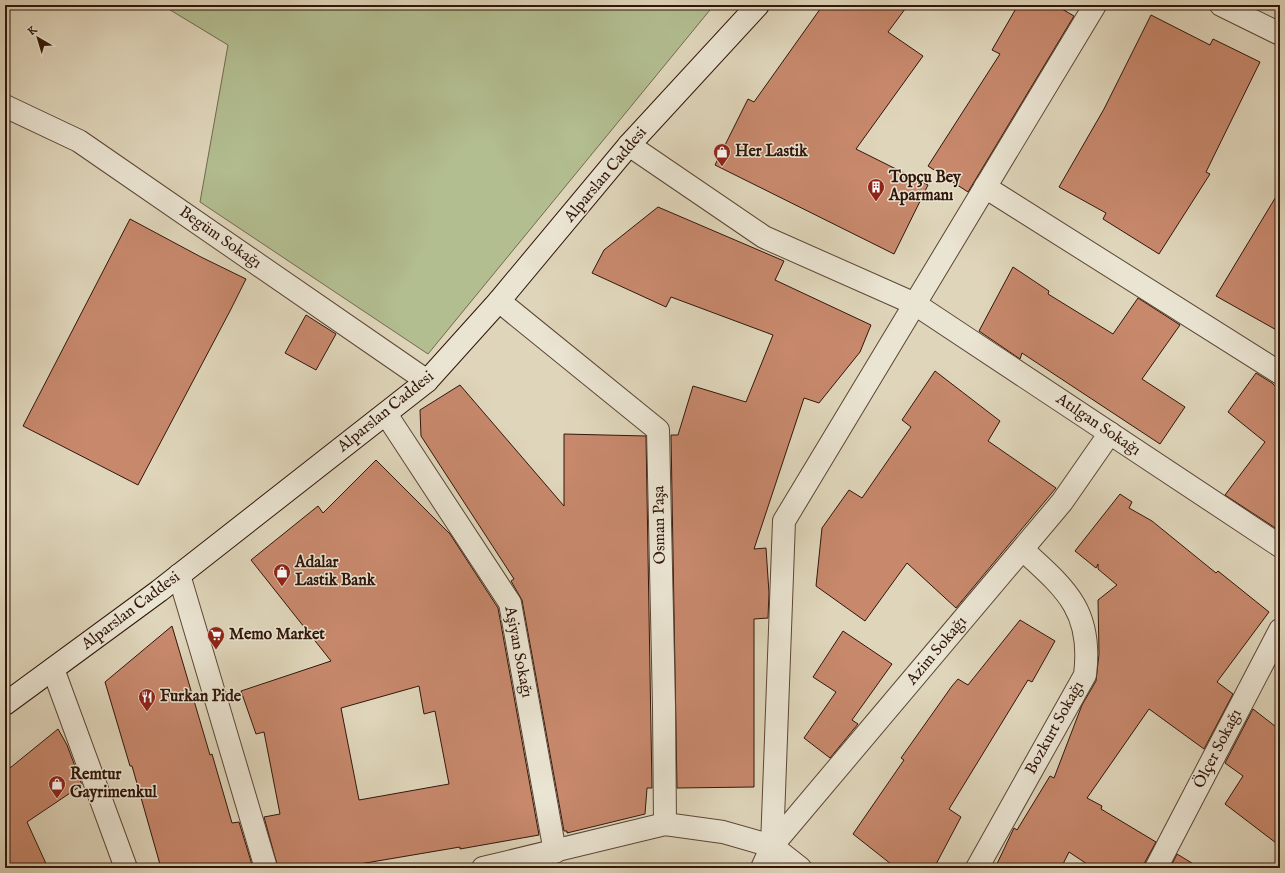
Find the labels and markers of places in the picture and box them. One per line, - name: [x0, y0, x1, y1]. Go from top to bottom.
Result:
- shop icon: Her Lastik: [712, 142, 732, 167]
- place label: Her Lastik: [735, 142, 808, 162]
- place label: Topçu Bey Aparmanı: [888, 168, 962, 206]
- building icon: Topçu Bey Aparmanı: [866, 177, 886, 202]
- place label: Adalar Lastik Bank: [294, 553, 376, 591]
- shop icon: Adalar Lastik Bank: [272, 562, 292, 587]
- supermarket icon: Memo Market: [206, 625, 226, 650]
- place label: Memo Market: [229, 625, 325, 645]
- restaurant icon: Furkan Pide: [137, 687, 157, 712]
- place label: Furkan Pide: [160, 687, 242, 707]
- place label: Remtur Gayrimenkul: [70, 765, 158, 803]
- shop icon: Remtur Gayrimenkul: [47, 774, 67, 799]

